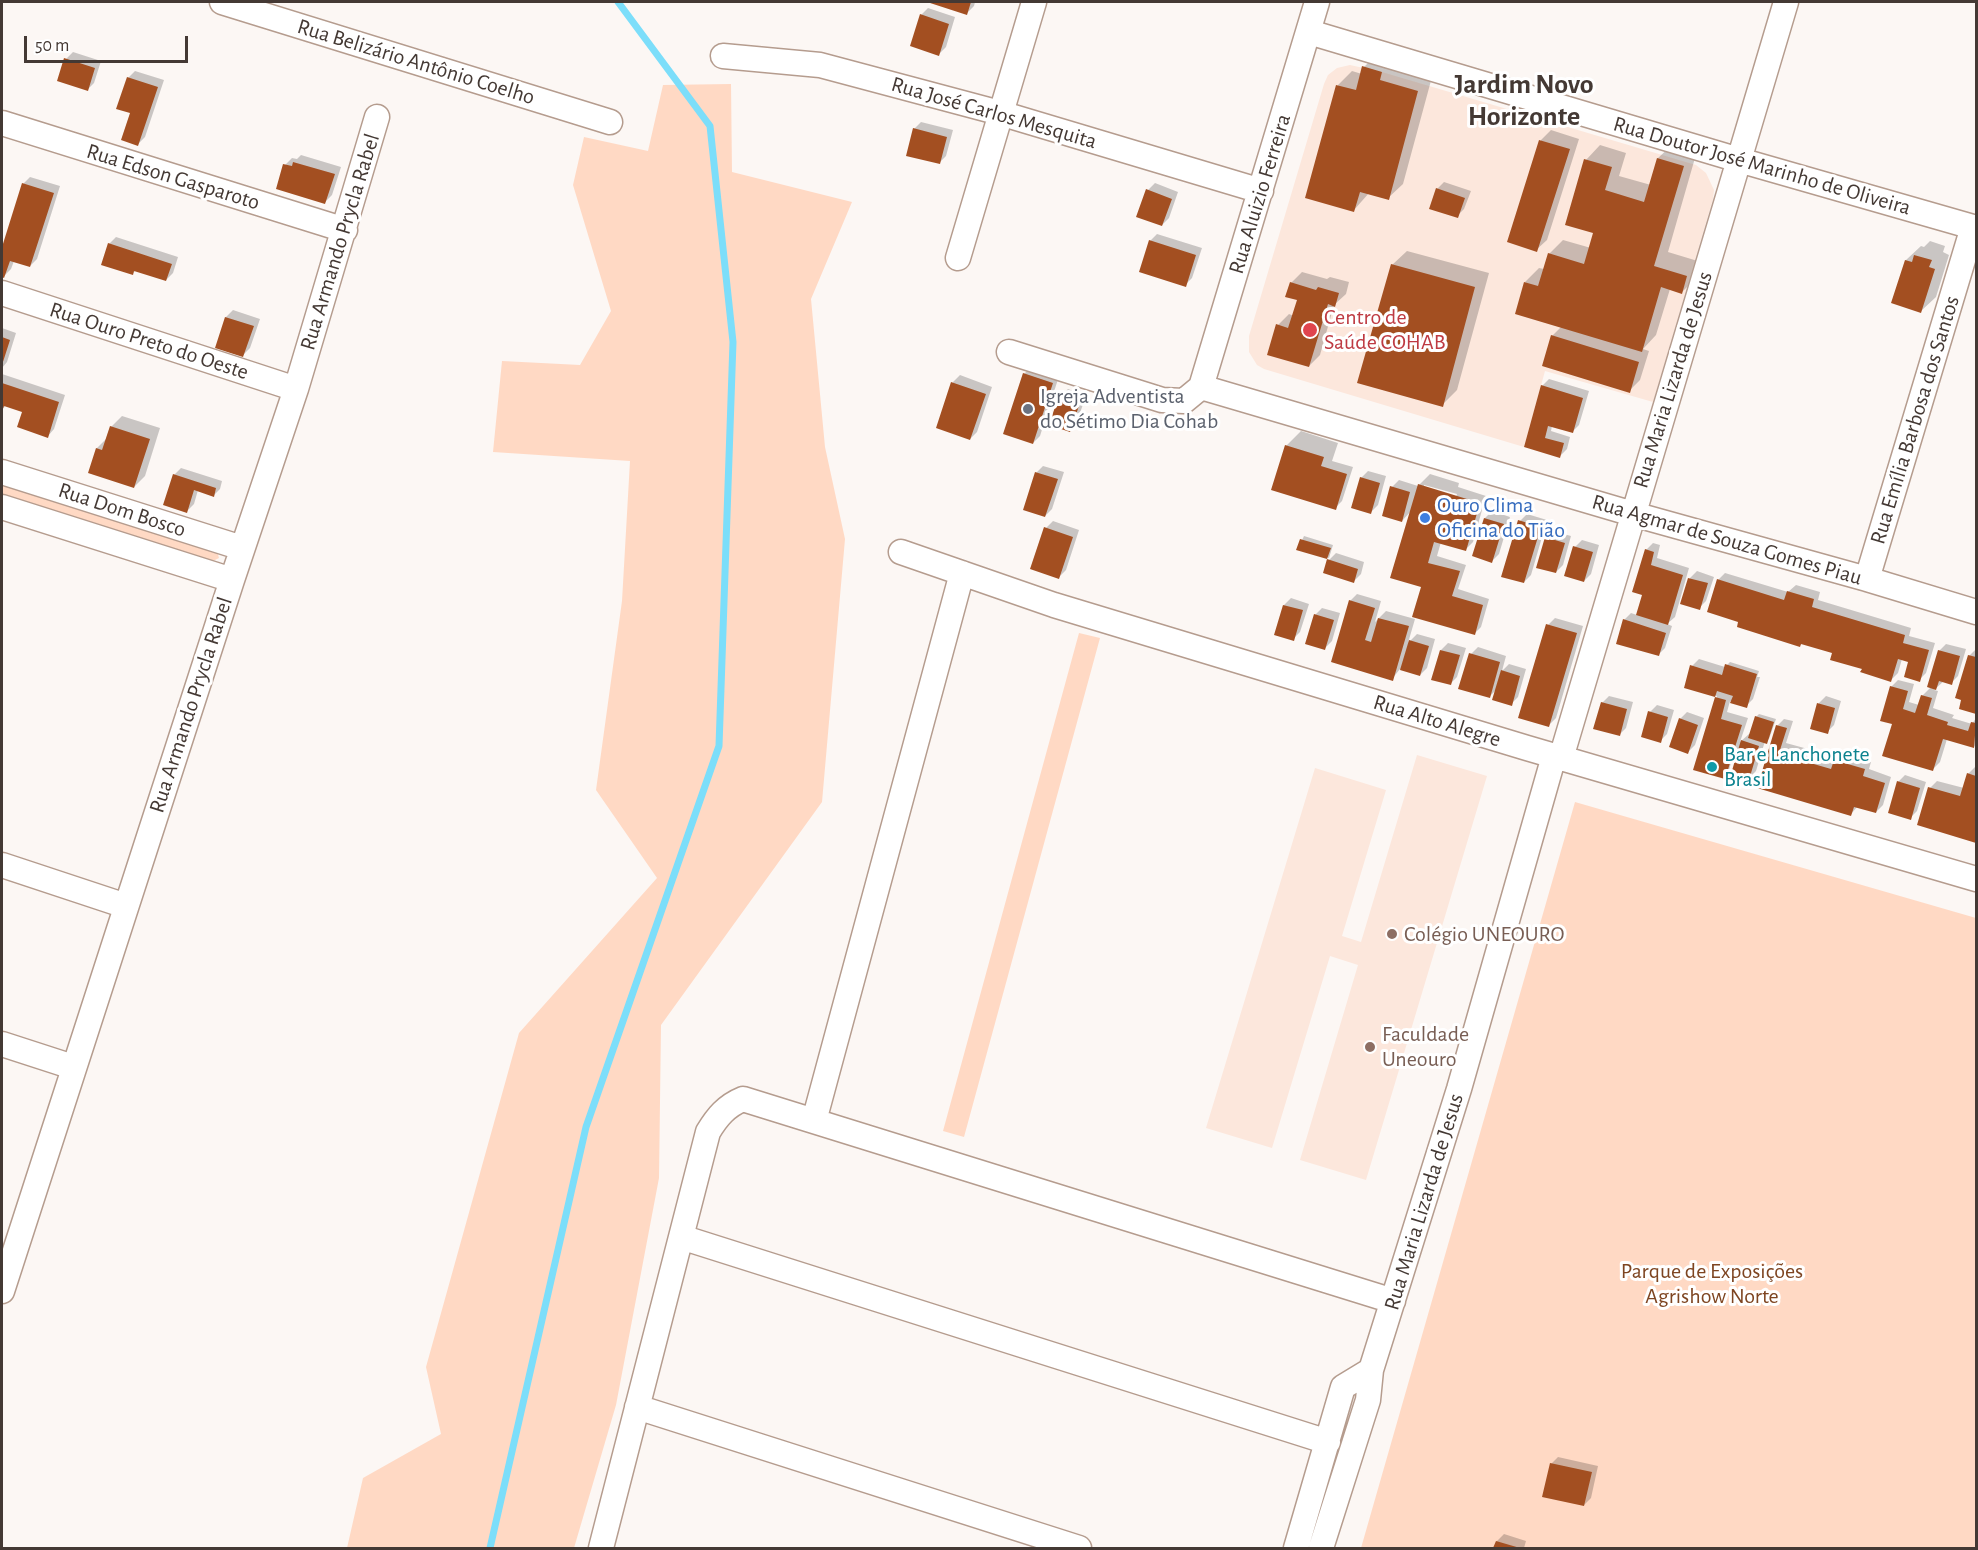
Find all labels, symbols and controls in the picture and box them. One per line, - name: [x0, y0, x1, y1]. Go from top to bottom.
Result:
- street label: Rua Belizário Antônio Coelho: [294, 13, 538, 111]
- scale bar: [27, 24, 190, 62]
- text: 50 m: [35, 37, 69, 55]
- district label: Jardim Novo Horizonte: [1454, 68, 1594, 134]
- street label: Rua José Carlos Mesquita: [888, 71, 1100, 155]
- street label: Rua Aluizio Ferreira: [1223, 111, 1297, 277]
- street label: Rua Doutor José Marinho de Oliveira: [1610, 111, 1914, 221]
- street label: Rua Armando Prycla Rabel: [294, 130, 386, 354]
- street label: Rua Edson Gasparoto: [83, 138, 263, 216]
- street label: Rua Maria Lizarda de Jesus: [1627, 269, 1719, 491]
- street label: Rua Emília Barbosa dos Santos: [1865, 293, 1965, 547]
- street label: Rua Ouro Preto do Oeste: [46, 296, 252, 386]
- place label: Centro de Saúde COHAB: [1324, 304, 1445, 356]
- marker: Centro de Saúde COHAB: [1301, 321, 1319, 339]
- place label: Igreja Adventista do Sétimo Dia Cohab: [1040, 383, 1218, 434]
- marker: Igreja Adventista do Sétimo Dia Cohab: [1021, 402, 1035, 416]
- street label: Rua Dom Bosco: [55, 477, 189, 543]
- street label: Rua Agmar de Souza Gomes Piau: [1589, 489, 1865, 591]
- place label: Ouro Clima Oficina do Tião: [1437, 492, 1565, 544]
- marker: Ouro Clima Oficina do Tião: [1418, 511, 1432, 525]
- street label: Rua Armando Prycla Rabel: [144, 594, 238, 816]
- street label: Rua Alto Alegre: [1370, 689, 1504, 753]
- place label: Bar e Lanchonete Brasil: [1724, 741, 1870, 792]
- marker: Bar e Lanchonete Brasil: [1705, 760, 1719, 774]
- place label: Colégio UNEOURO: [1404, 921, 1564, 947]
- marker: Colégio UNEOURO: [1385, 927, 1399, 941]
- place label: Faculdade Uneouro: [1382, 1021, 1469, 1072]
- marker: Faculdade Uneouro: [1363, 1040, 1377, 1054]
- street label: Rua Maria Lizarda de Jesus: [1378, 1091, 1470, 1313]
- park label: Parque de Exposições Agrishow Norte: [1621, 1258, 1803, 1310]

